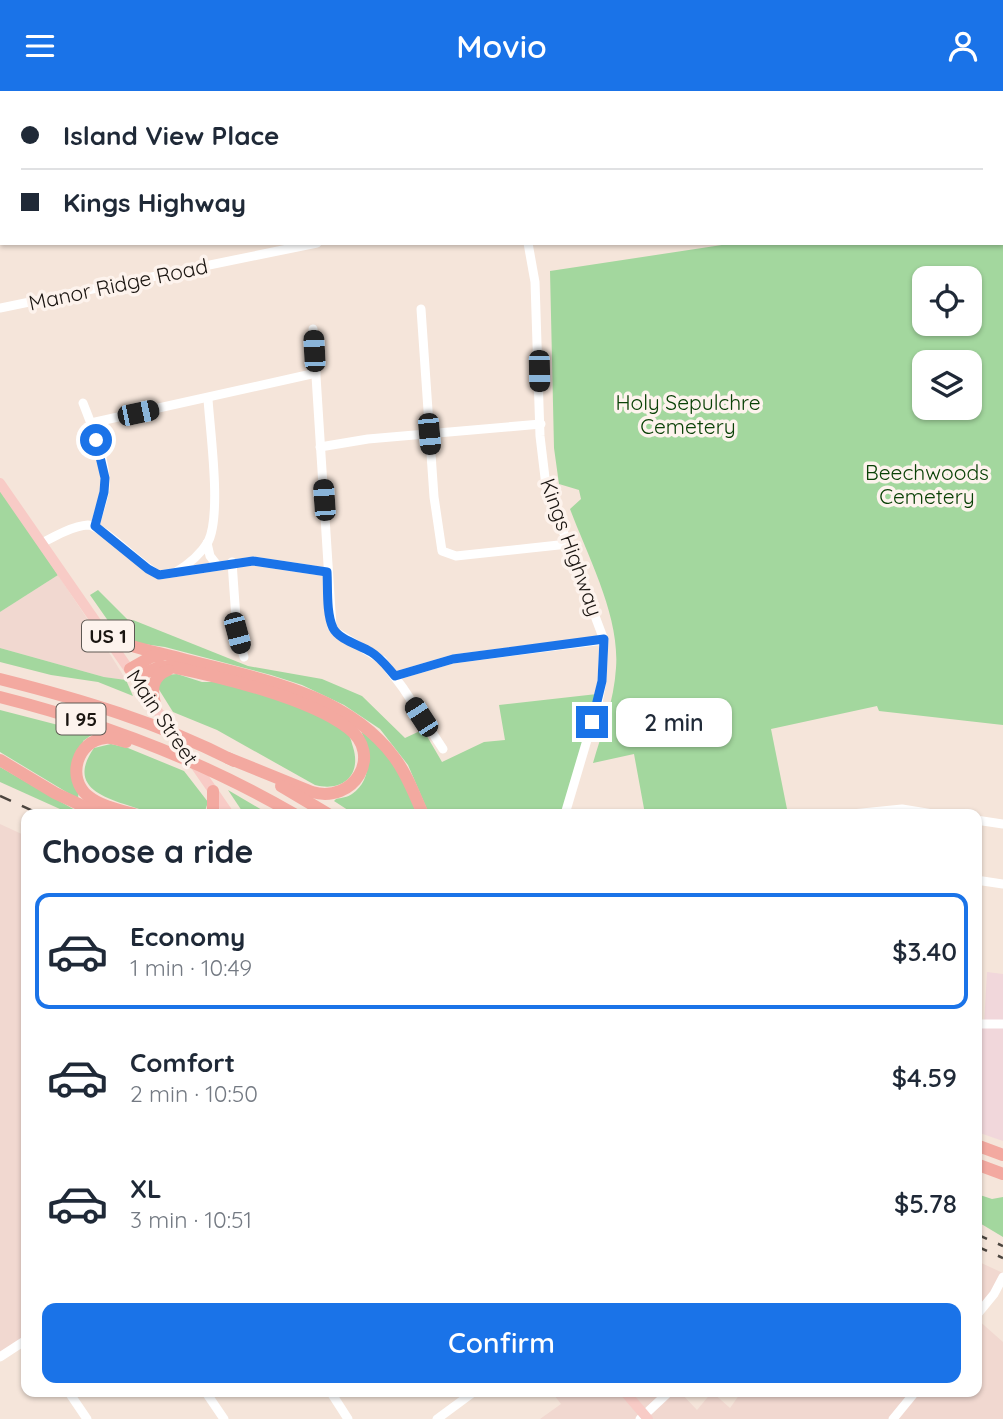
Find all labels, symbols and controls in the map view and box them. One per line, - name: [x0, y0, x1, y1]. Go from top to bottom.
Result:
- text: Movio: [456, 26, 547, 66]
- icon: menu: [21, 27, 59, 65]
- icon: person: [944, 27, 982, 65]
- text: Island View Place: [63, 119, 279, 152]
- text: Kings Highway: [63, 186, 246, 219]
- street label: Manor Ridge Road: [26, 252, 210, 316]
- map controls: [912, 266, 982, 420]
- button: locate: [912, 266, 982, 336]
- car: [303, 329, 326, 373]
- car: [529, 350, 550, 392]
- button: layers: [912, 350, 982, 420]
- park label: Holy Sepulchre Cemetery: [615, 389, 761, 439]
- car: [116, 398, 161, 428]
- car: [417, 412, 442, 456]
- route start: [80, 424, 112, 456]
- park label: Beechwoods Cemetery: [865, 459, 989, 509]
- street label: Kings Highway: [535, 475, 609, 619]
- car: [313, 478, 336, 522]
- car: [222, 610, 253, 656]
- road number: US 1: [82, 621, 134, 651]
- street label: Main Street: [122, 664, 204, 770]
- car: [401, 694, 442, 740]
- callout: 2 min: [616, 697, 732, 747]
- road number: I 95: [56, 703, 106, 734]
- route end: [576, 706, 608, 738]
- text: 2 min: [644, 708, 704, 737]
- text: Choose a ride: [42, 831, 254, 871]
- icon: car: [46, 920, 109, 983]
- text: Economy: [130, 920, 245, 953]
- text: $3.40: [892, 935, 957, 968]
- text: 1 min · 10:49: [130, 953, 252, 982]
- icon: car: [46, 1046, 109, 1109]
- text: Comfort: [130, 1046, 235, 1079]
- text: $4.59: [892, 1061, 957, 1094]
- text: 2 min · 10:50: [130, 1079, 258, 1108]
- icon: car: [46, 1172, 109, 1235]
- text: XL: [130, 1172, 162, 1205]
- text: $5.78: [894, 1187, 957, 1220]
- text: 3 min · 10:51: [130, 1205, 252, 1234]
- button: Confirm: [42, 1303, 961, 1383]

